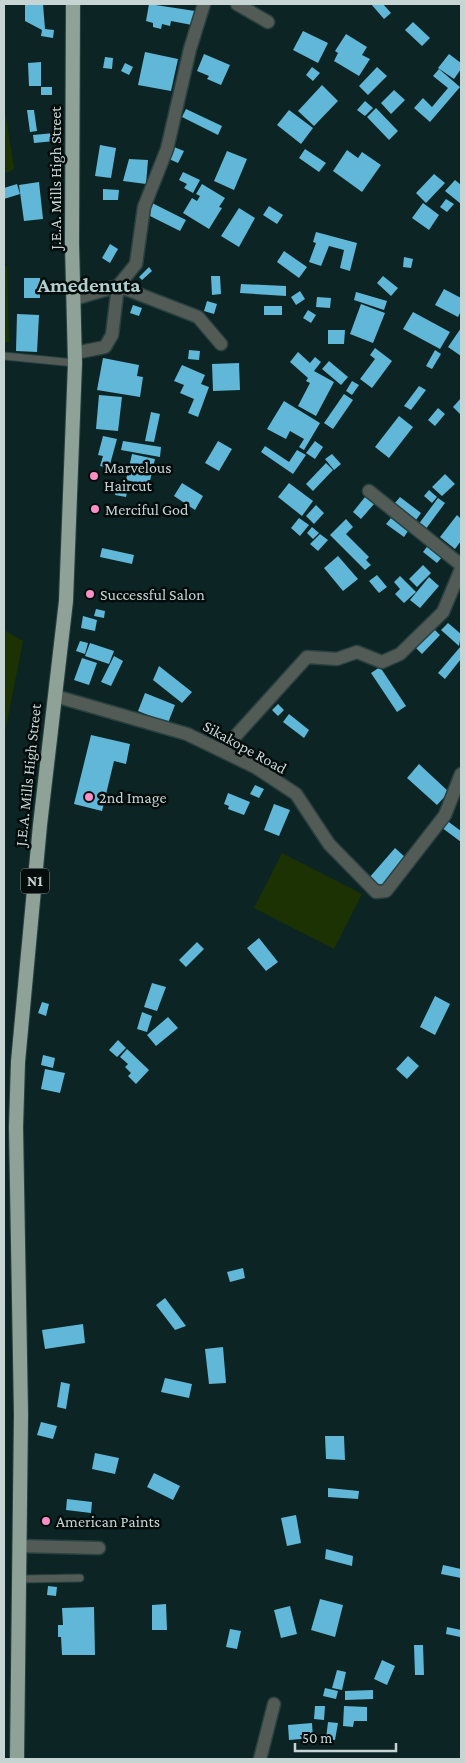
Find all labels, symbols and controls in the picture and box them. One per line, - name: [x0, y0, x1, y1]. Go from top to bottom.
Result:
- street label: J.E.A. Mills High Street: [47, 106, 65, 252]
- district label: Amedenuta: [37, 273, 141, 297]
- place label: Marvelous Haircut: [104, 459, 172, 494]
- marker: Marvelous Haircut: [88, 470, 100, 482]
- place label: Merciful God: [105, 501, 189, 518]
- marker: Merciful God: [89, 503, 101, 515]
- place label: Successful Salon: [100, 586, 205, 603]
- marker: Successful Salon: [84, 588, 96, 600]
- street label: J.E.A. Mills High Street: [12, 702, 45, 849]
- street label: Sikakope Road: [200, 717, 290, 778]
- place label: 2nd Image: [99, 789, 166, 807]
- marker: 2nd Image: [83, 791, 95, 803]
- road number: N1: [21, 868, 49, 894]
- place label: American Paints: [56, 1513, 160, 1530]
- marker: American Paints: [40, 1515, 52, 1527]
- scale bar: [295, 1720, 396, 1752]
- text: 50 m: [302, 1730, 332, 1746]

